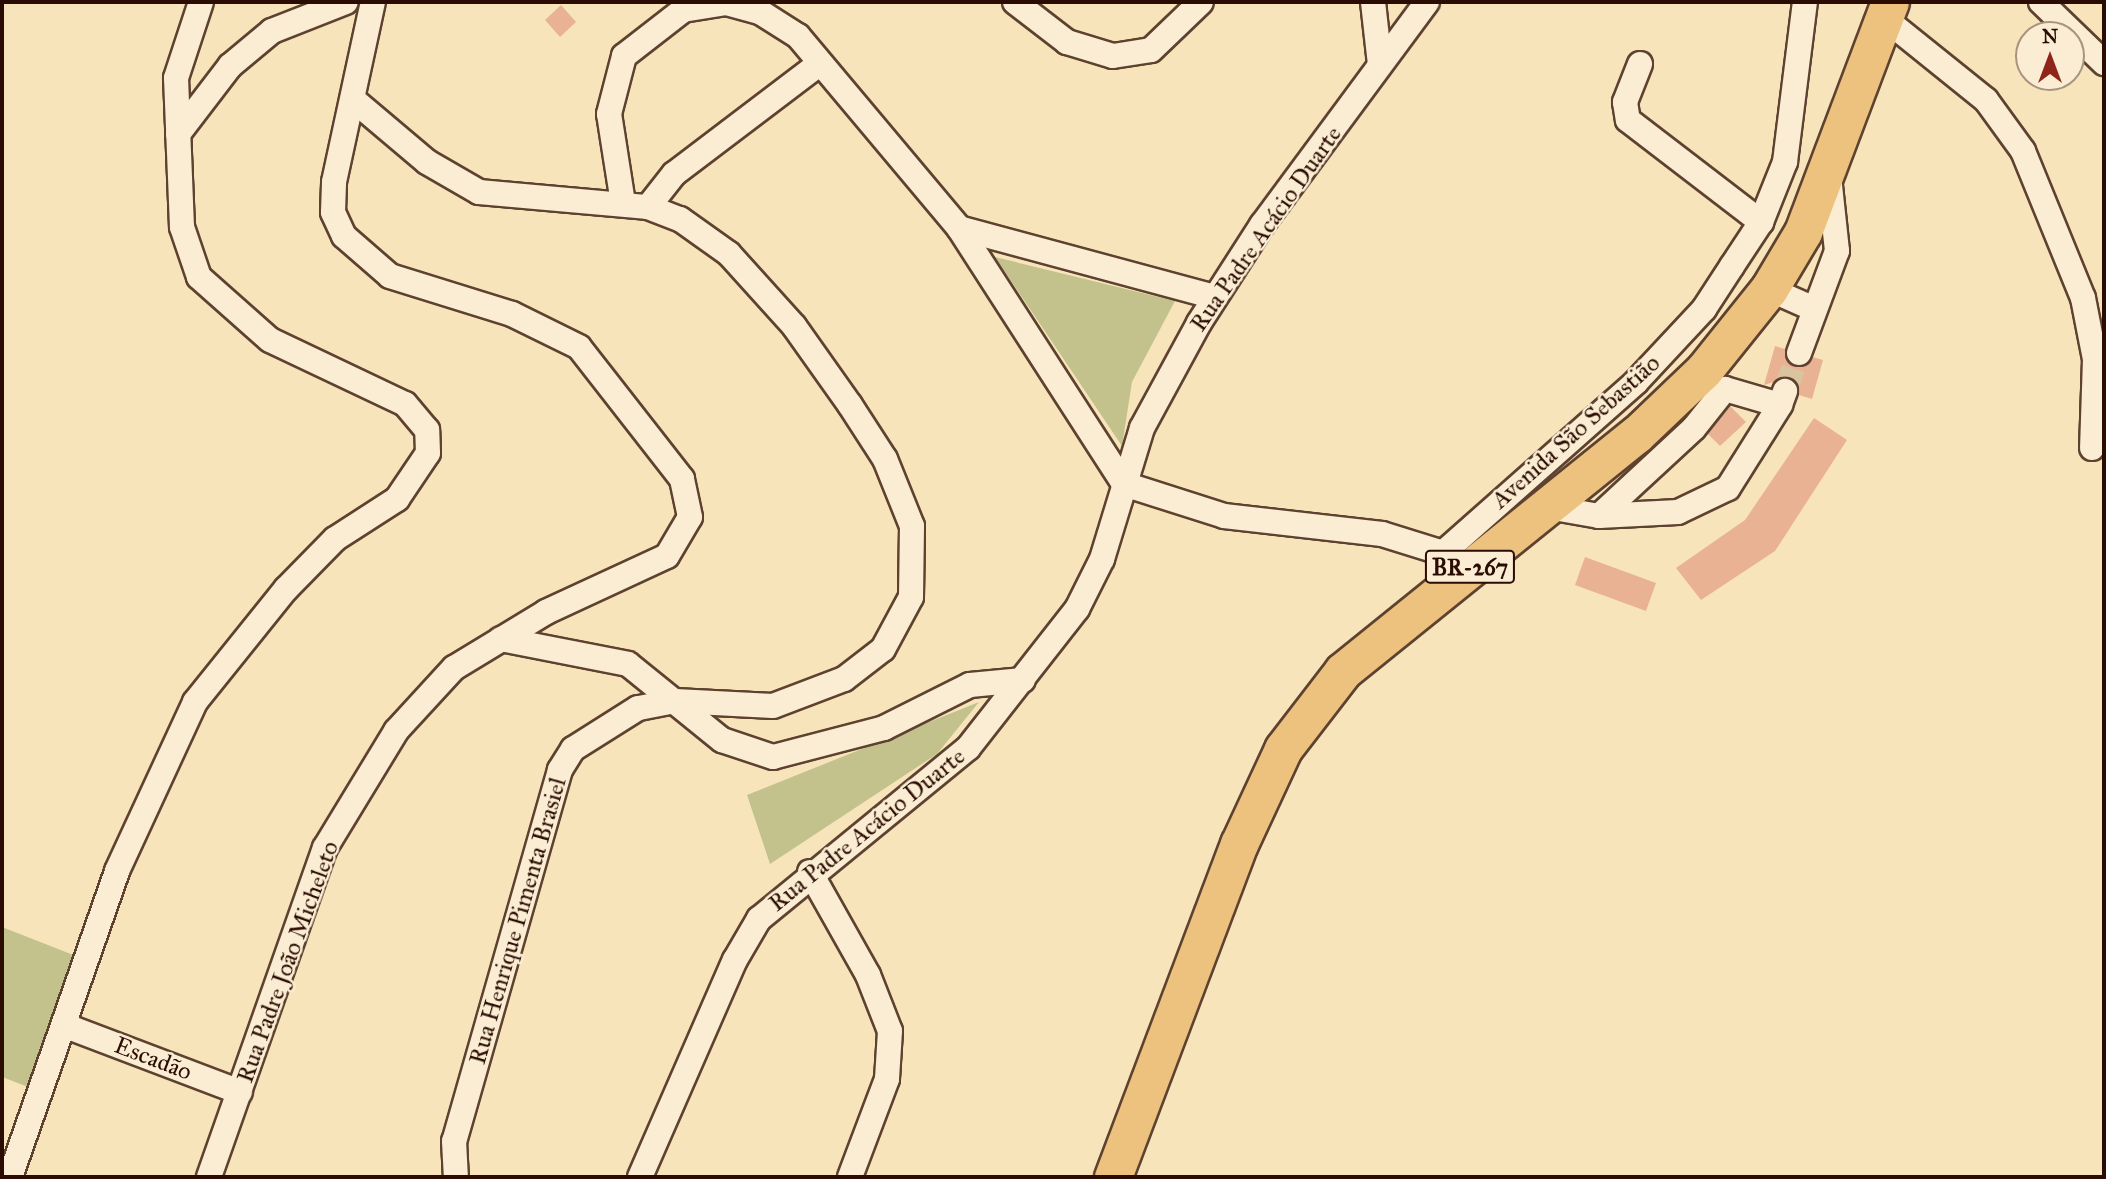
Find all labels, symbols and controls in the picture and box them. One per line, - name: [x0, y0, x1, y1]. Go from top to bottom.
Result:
- north arrow: [2015, 21, 2085, 91]
- text: N: [2042, 25, 2058, 48]
- street label: Rua Padre Acácio Duarte: [1184, 121, 1348, 337]
- street label: Avenida São Sebastião: [1486, 349, 1666, 515]
- road number: BR-267: [1424, 548, 1516, 586]
- street label: Rua Padre Acácio Duarte: [763, 742, 971, 918]
- street label: Rua Henrique Pimenta Brasiel: [463, 774, 573, 1068]
- street label: Rua Padre João Micheleto: [231, 837, 345, 1087]
- street label: Escadão: [110, 1031, 196, 1087]

